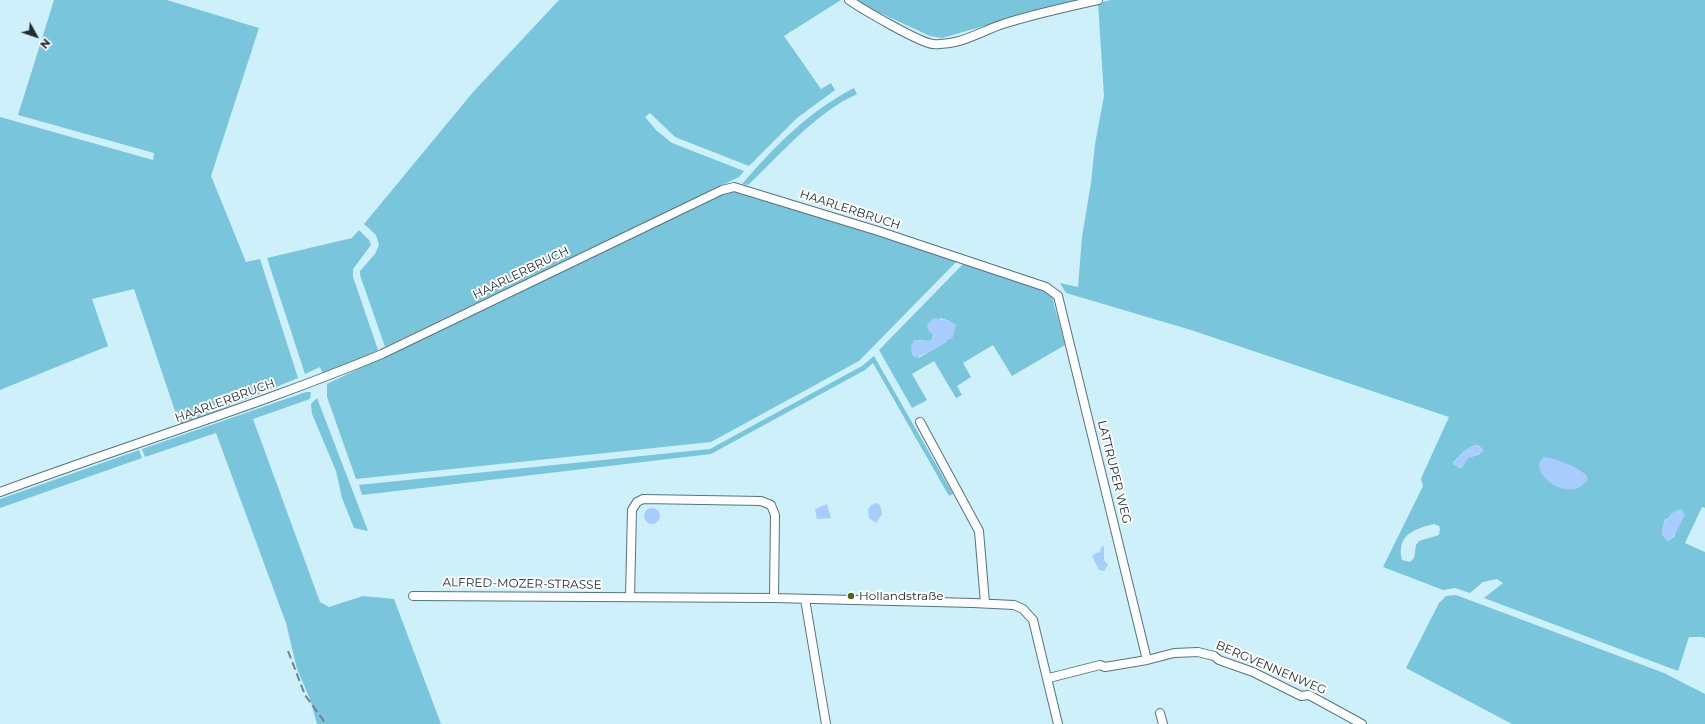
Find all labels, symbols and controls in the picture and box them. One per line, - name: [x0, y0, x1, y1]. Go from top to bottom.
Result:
- north arrow: [16, 16, 56, 56]
- text: N: [37, 36, 53, 52]
- street label: HAARLERBRUCH: [798, 187, 902, 233]
- street label: HAARLERBRUCH: [471, 244, 571, 302]
- street label: HAARLERBRUCH: [173, 376, 277, 426]
- street label: LATTRUPER WEG: [1094, 419, 1134, 525]
- street label: ALFRED-MOZER-STRASSE: [442, 575, 602, 593]
- place label: Hollandstraße: [859, 589, 943, 603]
- marker: Hollandstraße: [846, 591, 856, 601]
- street label: BERGVENNENWEG: [1214, 638, 1328, 698]

